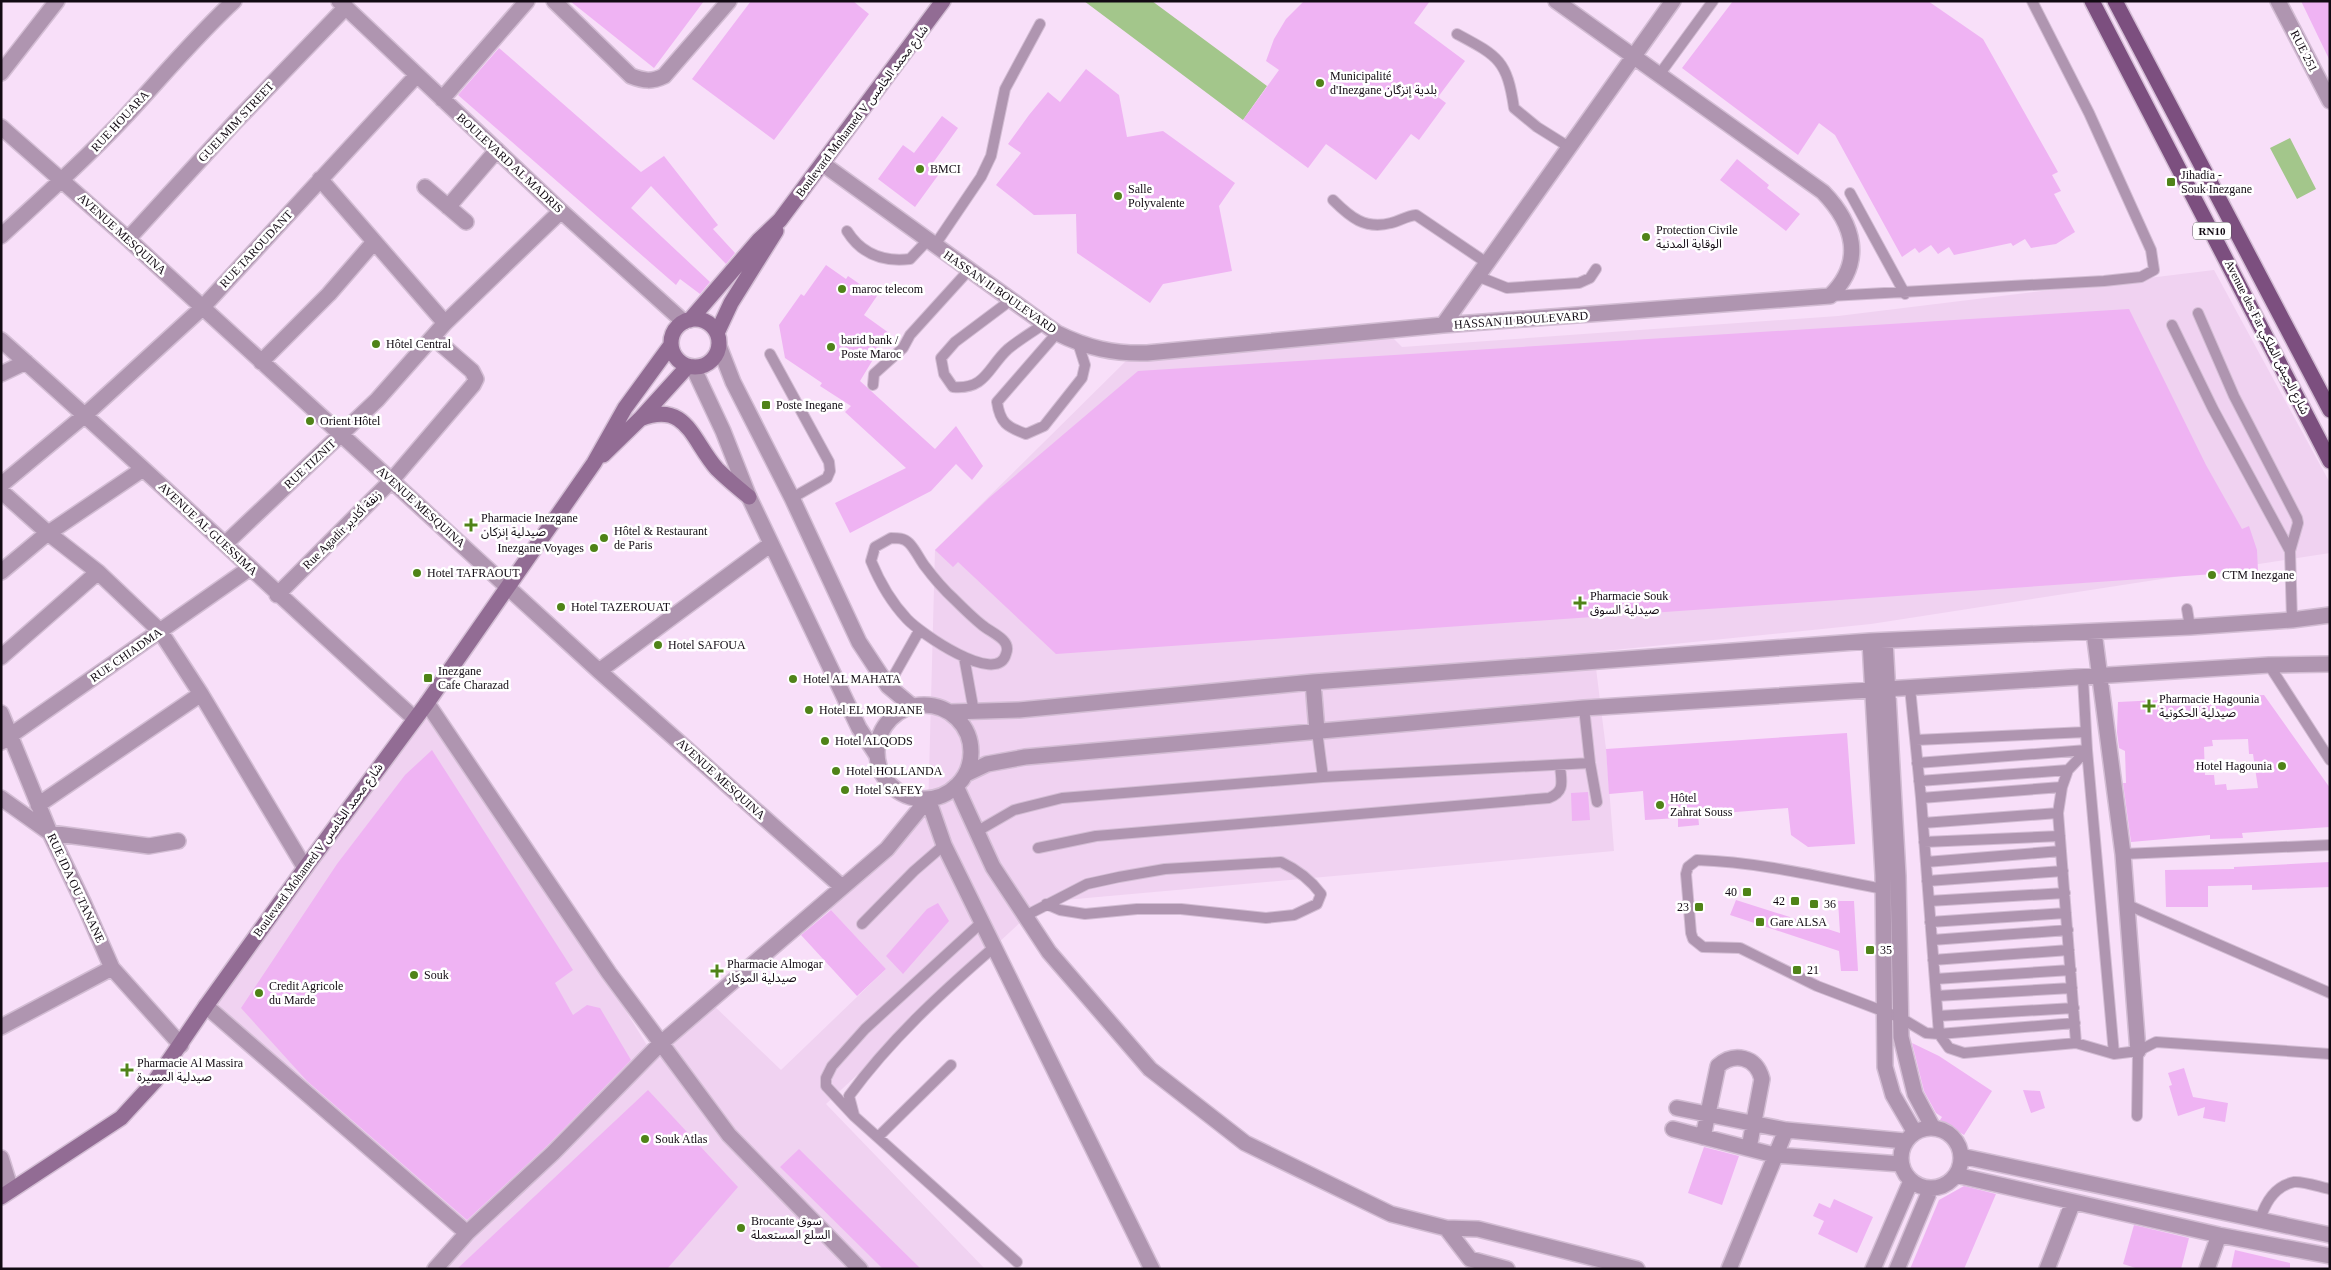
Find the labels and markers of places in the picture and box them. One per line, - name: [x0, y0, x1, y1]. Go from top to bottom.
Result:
- place label: Municipalité d'Inezgane بلدية إنزگان: [1330, 69, 1437, 98]
- marker: Municipalité d'Inezgane بلدية إنزگان: [1314, 77, 1326, 89]
- place label: BMCI: [930, 162, 961, 176]
- marker: BMCI: [914, 163, 926, 175]
- place label: Jihadia - Souk Inezgane: [2181, 168, 2252, 196]
- marker: Jihadia - Souk Inezgane: [2165, 176, 2177, 188]
- place label: Salle Polyvalente: [1128, 182, 1185, 210]
- marker: Salle Polyvalente: [1112, 190, 1124, 202]
- place label: Protection Civile الوقاية المدنية: [1656, 223, 1738, 251]
- marker: Protection Civile الوقاية المدنية: [1640, 231, 1652, 243]
- place label: maroc telecom: [852, 282, 924, 296]
- marker: maroc telecom: [836, 283, 848, 295]
- place label: barid bank / Poste Maroc: [841, 333, 901, 361]
- place label: Hôtel Central: [386, 337, 452, 351]
- marker: Hôtel Central: [370, 338, 382, 350]
- marker: barid bank / Poste Maroc: [825, 341, 837, 353]
- place label: Poste Inegane: [776, 398, 843, 412]
- marker: Poste Inegane: [760, 399, 772, 411]
- place label: Orient Hôtel: [320, 414, 381, 428]
- marker: Orient Hôtel: [304, 415, 316, 427]
- place label: Pharmacie Inezgane صيدلية إنزكان: [481, 511, 578, 540]
- marker: Pharmacie Inezgane صيدلية إنزكان: [465, 519, 477, 531]
- place label: Hôtel & Restaurant de Paris: [614, 524, 708, 552]
- marker: Hôtel & Restaurant de Paris: [598, 532, 610, 544]
- place label: Inezgane Voyages: [497, 541, 584, 555]
- marker: Inezgane Voyages: [588, 542, 600, 554]
- place label: Hotel TAFRAOUT: [427, 566, 520, 580]
- marker: Hotel TAFRAOUT: [411, 567, 423, 579]
- place label: CTM Inezgane: [2222, 568, 2294, 582]
- marker: CTM Inezgane: [2206, 569, 2218, 581]
- place label: Pharmacie Souk صيدلية السوق: [1590, 589, 1668, 617]
- marker: Pharmacie Souk صيدلية السوق: [1574, 597, 1586, 609]
- place label: Hotel TAZEROUAT: [571, 600, 671, 614]
- marker: Hotel TAZEROUAT: [555, 601, 567, 613]
- place label: Hotel SAFOUA: [668, 638, 746, 652]
- marker: Hotel SAFOUA: [652, 639, 664, 651]
- place label: Inezgane Cafe Charazad: [438, 664, 509, 692]
- marker: Inezgane Cafe Charazad: [422, 672, 434, 684]
- place label: Hotel AL MAHATA: [803, 672, 901, 686]
- marker: Hotel AL MAHATA: [787, 673, 799, 685]
- place label: Pharmacie Hagounia صيدلية الحكونية: [2159, 692, 2260, 720]
- marker: Pharmacie Hagounia صيدلية الحكونية: [2143, 700, 2155, 712]
- place label: Hotel EL MORJANE: [819, 703, 923, 717]
- marker: Hotel EL MORJANE: [803, 704, 815, 716]
- place label: Hotel ALQODS: [835, 734, 913, 748]
- marker: Hotel ALQODS: [819, 735, 831, 747]
- place label: Hotel Hagounia: [2196, 759, 2273, 773]
- marker: Hotel Hagounia: [2276, 760, 2288, 772]
- place label: Hotel HOLLANDA: [846, 764, 943, 778]
- marker: Hotel HOLLANDA: [830, 765, 842, 777]
- place label: Hotel SAFEY: [855, 783, 923, 797]
- marker: Hotel SAFEY: [839, 784, 851, 796]
- place label: Hôtel Zahrat Souss: [1670, 791, 1733, 819]
- marker: Hôtel Zahrat Souss: [1654, 799, 1666, 811]
- place label: 40: [1725, 885, 1737, 899]
- marker: 40: [1741, 886, 1753, 898]
- place label: 42: [1773, 894, 1785, 908]
- marker: 42: [1789, 895, 1801, 907]
- place label: 36: [1824, 897, 1836, 911]
- marker: 36: [1808, 898, 1820, 910]
- place label: 23: [1677, 900, 1689, 914]
- marker: 23: [1693, 901, 1705, 913]
- place label: Gare ALSA: [1770, 915, 1827, 929]
- marker: Gare ALSA: [1754, 916, 1766, 928]
- place label: 35: [1880, 943, 1892, 957]
- marker: 35: [1864, 944, 1876, 956]
- place label: Pharmacie Almogar صيدلية الموكار: [726, 957, 823, 985]
- place label: 21: [1807, 963, 1819, 977]
- marker: 21: [1791, 964, 1803, 976]
- marker: Pharmacie Almogar صيدلية الموكار: [711, 965, 723, 977]
- place label: Souk: [424, 968, 449, 982]
- marker: Souk: [408, 969, 420, 981]
- place label: Credit Agricole du Marde: [269, 979, 343, 1007]
- marker: Credit Agricole du Marde: [253, 987, 265, 999]
- place label: Pharmacie Al Massira صيدلية المسيرة: [137, 1056, 244, 1084]
- marker: Pharmacie Al Massira صيدلية المسيرة: [121, 1064, 133, 1076]
- place label: Souk Atlas: [655, 1132, 708, 1146]
- marker: Souk Atlas: [639, 1133, 651, 1145]
- place label: Brocante سوق السلع المستعملة: [751, 1214, 831, 1244]
- marker: Brocante سوق السلع المستعملة: [735, 1222, 747, 1234]

